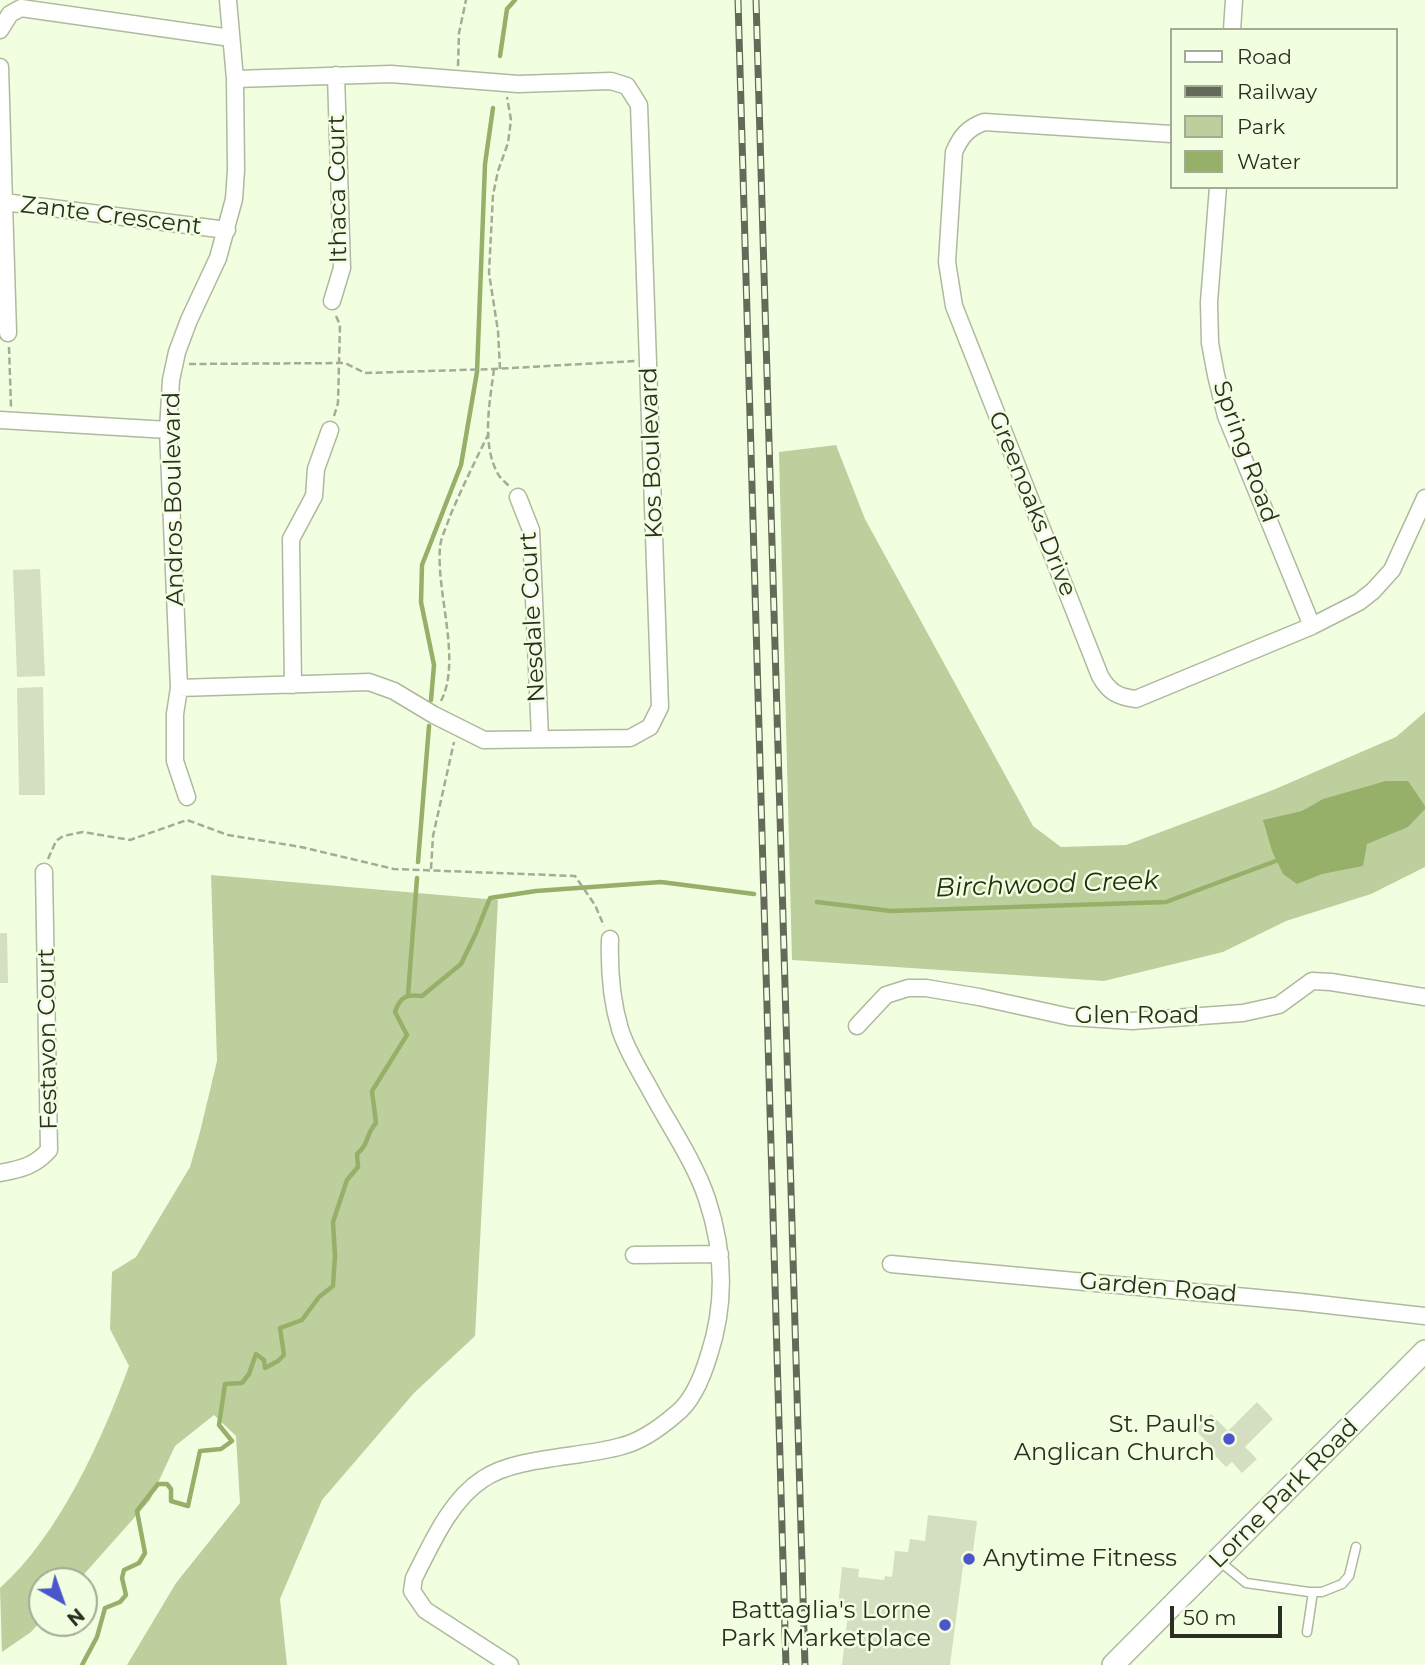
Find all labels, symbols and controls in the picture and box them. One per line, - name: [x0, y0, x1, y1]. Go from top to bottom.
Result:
- legend: [1170, 28, 1397, 189]
- text: Road: [1237, 44, 1292, 69]
- text: Railway: [1237, 79, 1317, 104]
- street label: Ithaca Court: [322, 114, 354, 264]
- text: Park: [1237, 114, 1285, 139]
- text: Water: [1237, 149, 1301, 174]
- street label: Zante Crescent: [19, 191, 203, 241]
- street label: Kos Boulevard: [635, 367, 669, 539]
- street label: Spring Road: [1206, 377, 1284, 527]
- street label: Andros Boulevard: [158, 392, 190, 606]
- street label: Greenoaks Drive: [982, 407, 1082, 601]
- street label: Nesdale Court: [514, 531, 552, 703]
- water label: Birchwood Creek: [935, 866, 1159, 904]
- street label: Festavon Court: [32, 948, 64, 1130]
- street label: Glen Road: [1075, 1002, 1199, 1030]
- street label: Garden Road: [1078, 1267, 1238, 1309]
- place label: St. Paul's Anglican Church: [1014, 1411, 1215, 1467]
- street label: Lorne Park Road: [1203, 1413, 1365, 1575]
- marker: St. Paul's Anglican Church: [1221, 1431, 1237, 1447]
- place label: Anytime Fitness: [983, 1545, 1177, 1573]
- marker: Anytime Fitness: [961, 1551, 977, 1567]
- north arrow: [28, 1567, 98, 1637]
- scale bar: [1173, 1592, 1285, 1636]
- place label: Battaglia's Lorne Park Marketplace: [721, 1597, 931, 1653]
- text: N: [62, 1603, 89, 1631]
- text: 50 m: [1183, 1605, 1237, 1630]
- marker: Battaglia's Lorne Park Marketplace: [937, 1617, 953, 1633]

